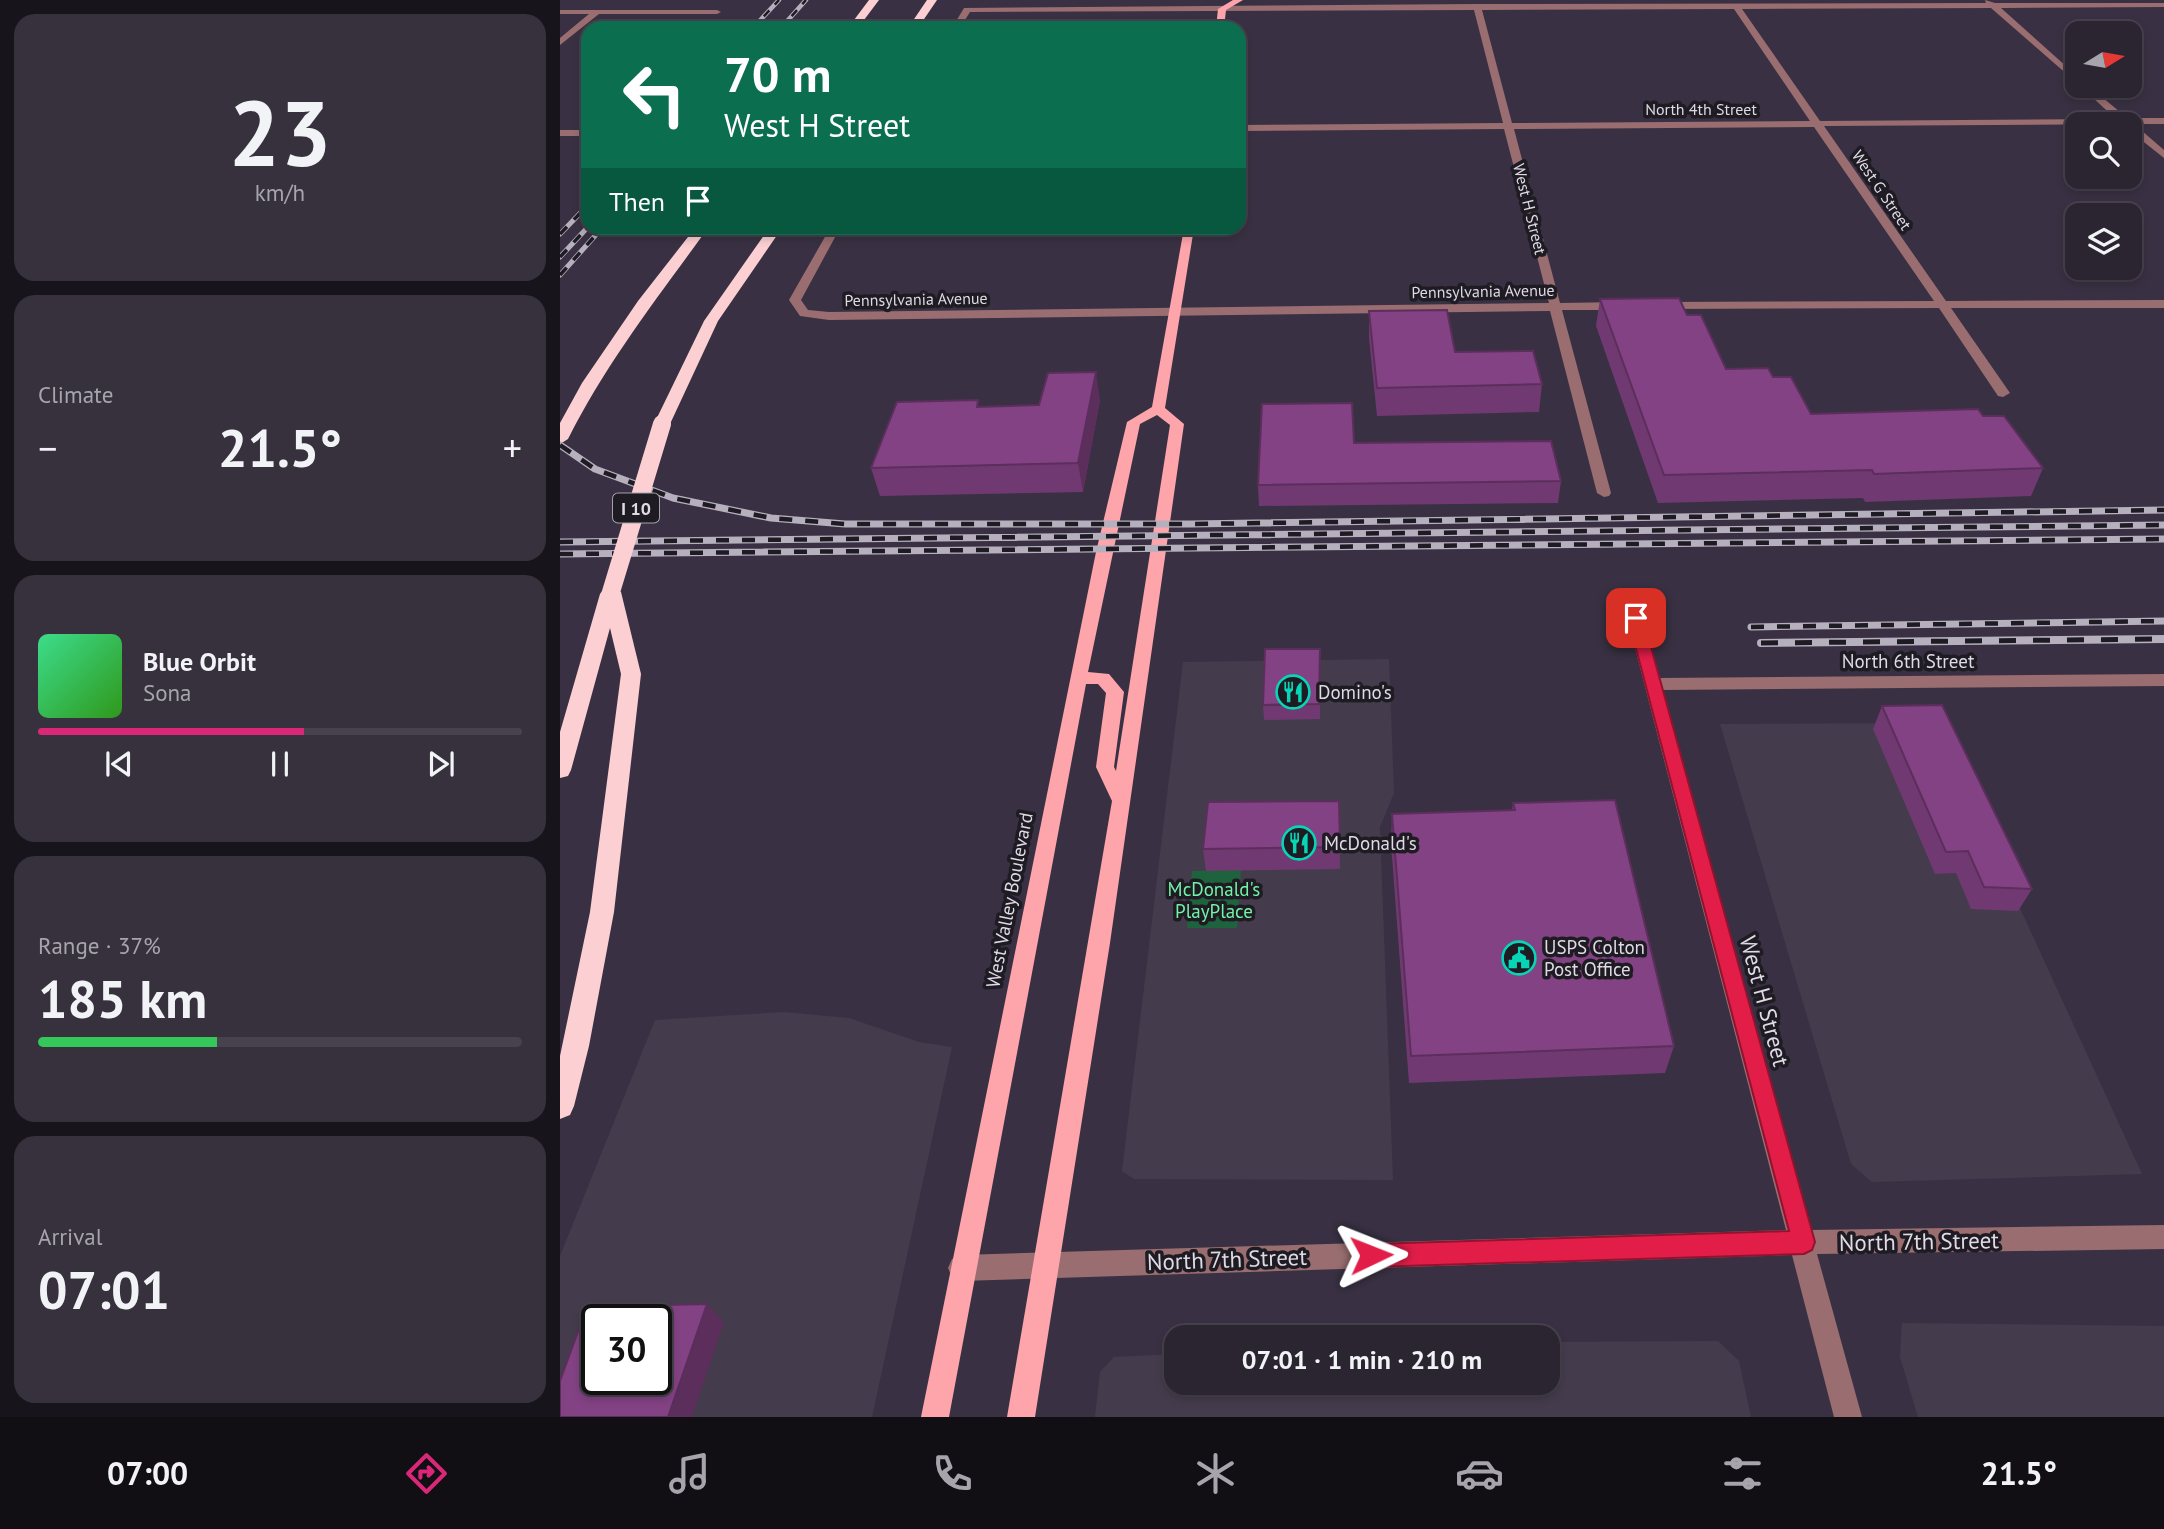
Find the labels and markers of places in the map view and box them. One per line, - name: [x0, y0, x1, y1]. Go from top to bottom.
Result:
- pin: [1606, 588, 1666, 648]
- restaurant icon: Domino's: [1274, 673, 1312, 711]
- place label: Domino's: [1318, 680, 1392, 704]
- restaurant icon: McDonald's: [1280, 824, 1318, 862]
- place label: McDonald's: [1324, 831, 1417, 855]
- place label: USPS Colton Post Office: [1544, 935, 1645, 981]
- public building icon: USPS Colton Post Office: [1500, 939, 1538, 977]

